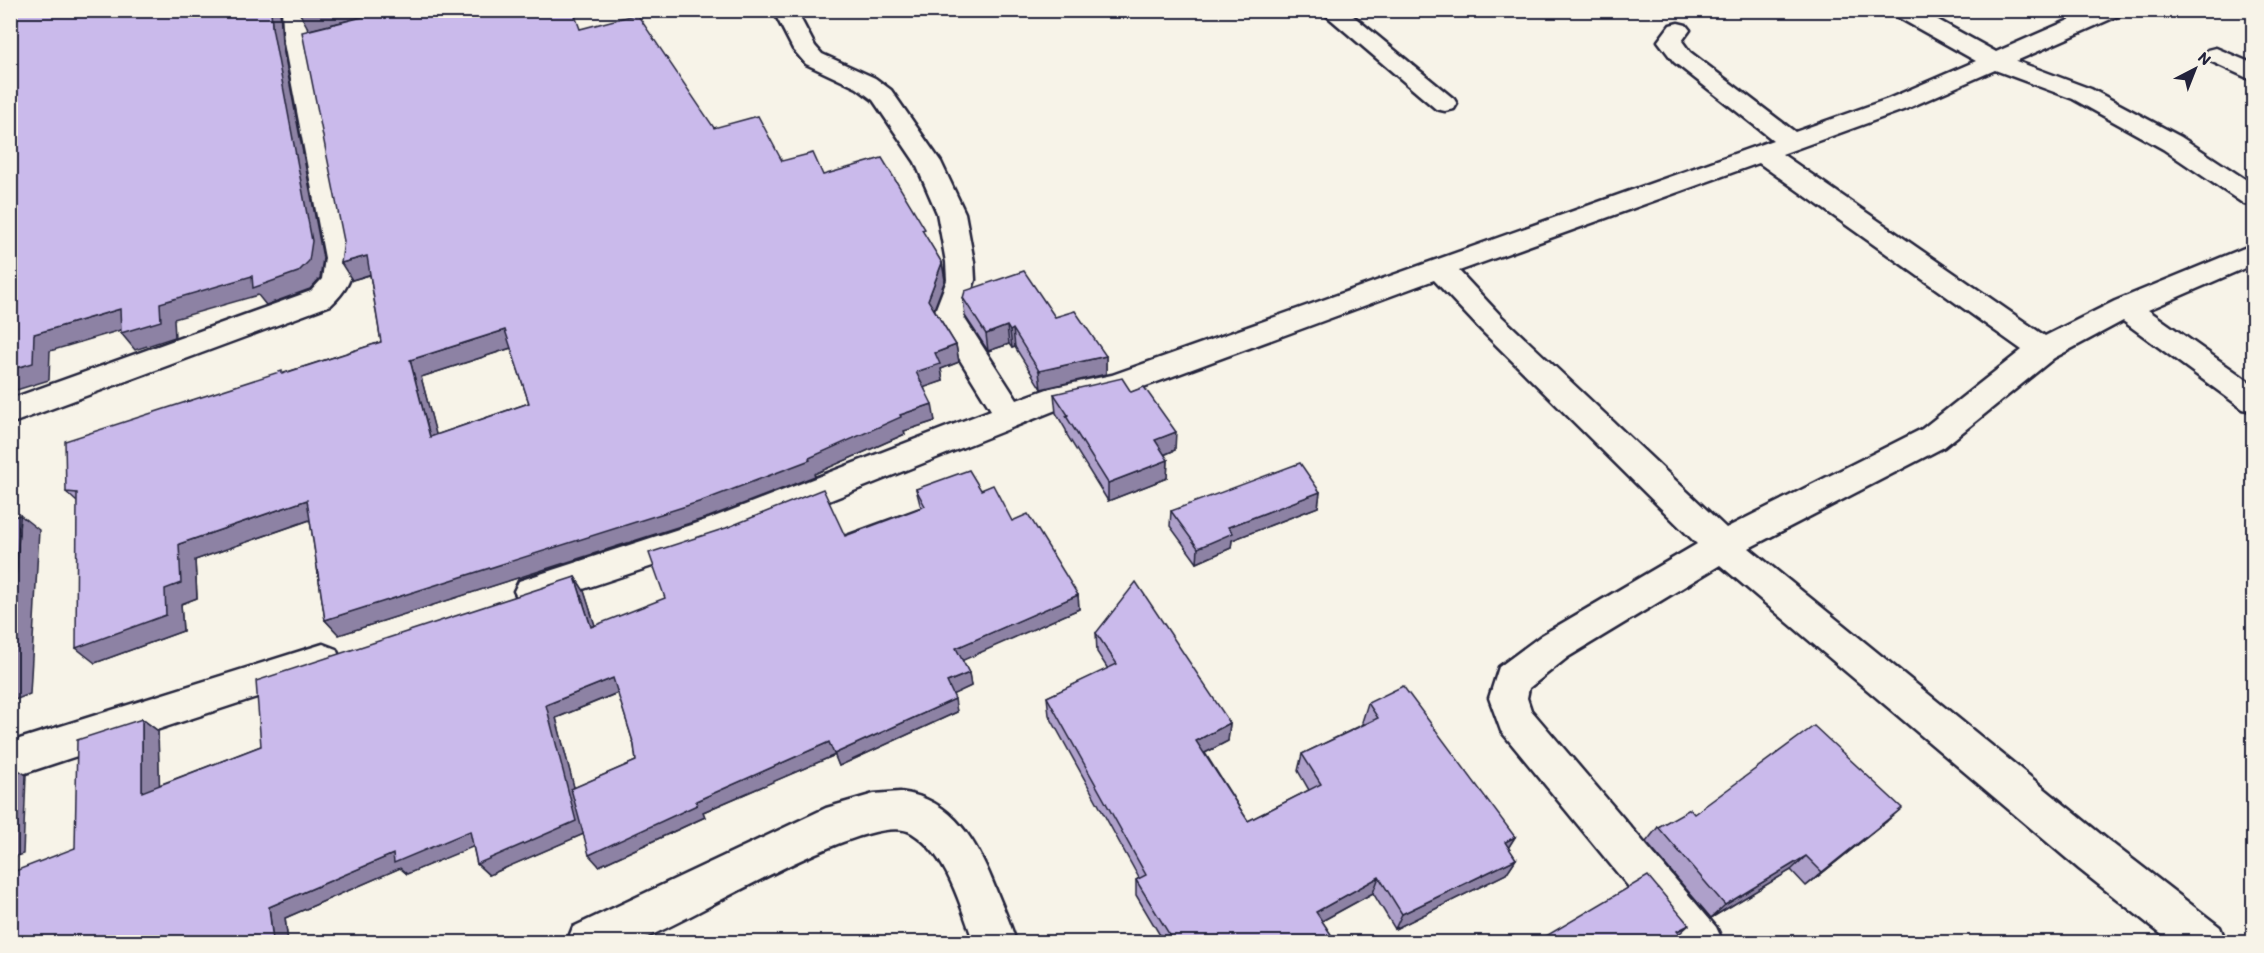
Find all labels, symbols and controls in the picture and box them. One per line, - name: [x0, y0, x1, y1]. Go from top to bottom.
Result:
- north arrow: [2165, 39, 2225, 99]
- text: N: [2194, 48, 2215, 69]

